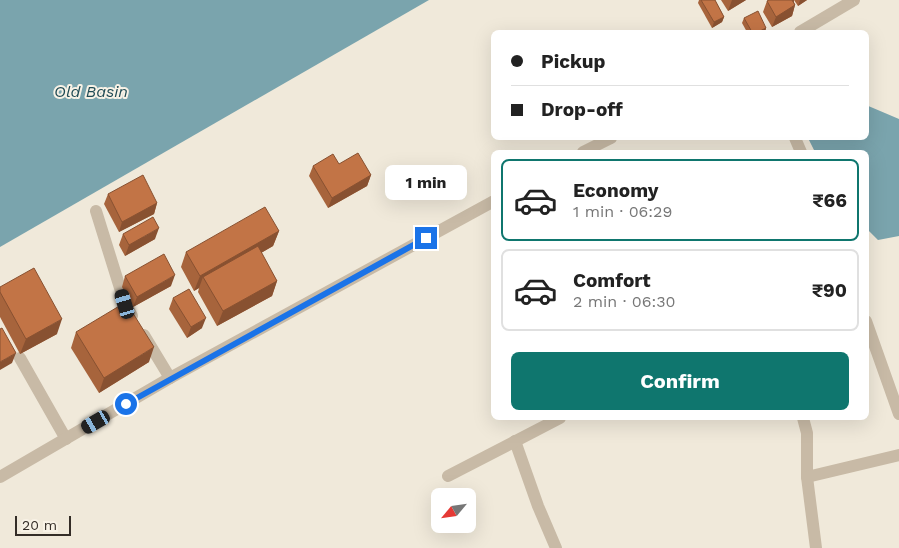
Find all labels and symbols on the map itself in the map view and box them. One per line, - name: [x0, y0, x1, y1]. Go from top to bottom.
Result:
- water label: Old Basin: [54, 82, 128, 101]
- callout: 1 min: [385, 166, 467, 200]
- route end: [415, 227, 437, 249]
- car: [113, 287, 136, 321]
- route start: [115, 393, 137, 415]
- car: [79, 408, 112, 436]
- north arrow: [431, 488, 476, 532]
- scale bar: [15, 513, 71, 536]

